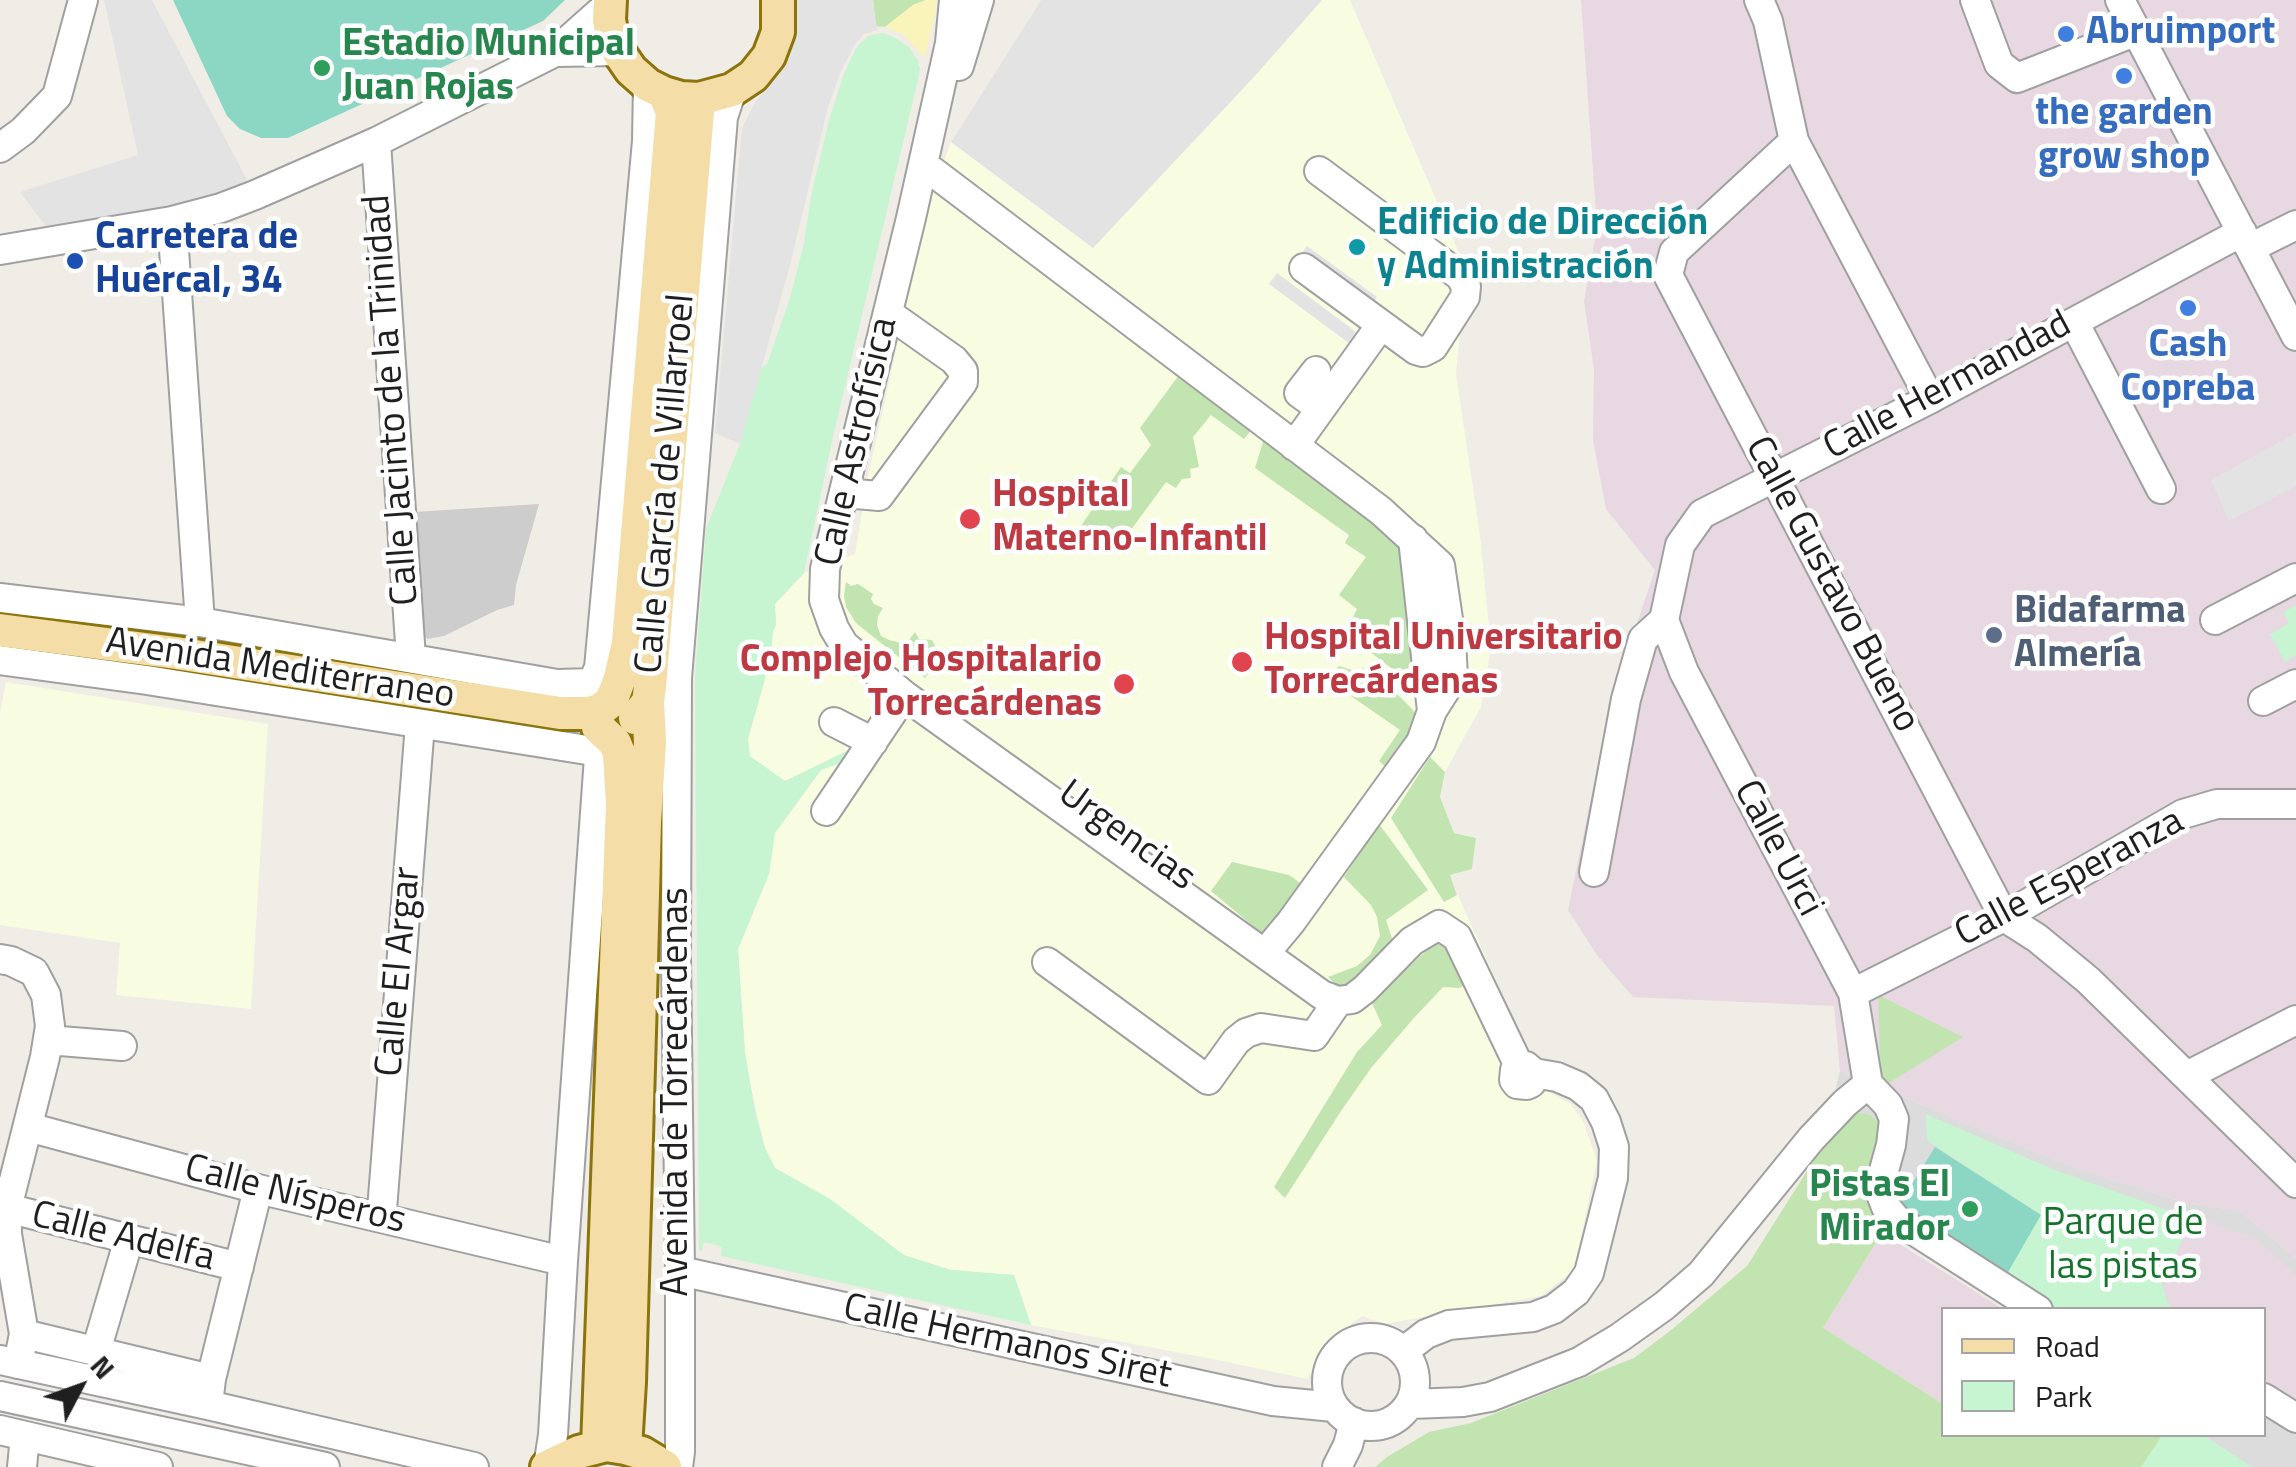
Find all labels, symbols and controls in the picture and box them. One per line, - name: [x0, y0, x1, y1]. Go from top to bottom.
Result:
- place label: Abruimport: [2086, 11, 2275, 57]
- place label: Estadio Municipal Juan Rojas: [342, 23, 635, 112]
- marker: Abruimport: [2055, 23, 2077, 45]
- marker: Estadio Municipal Juan Rojas: [311, 57, 333, 79]
- marker: the garden grow shop: [2113, 65, 2135, 87]
- place label: the garden grow shop: [2035, 92, 2213, 182]
- street label: Calle Jacinto de la Trinidad: [356, 193, 430, 607]
- place label: Edificio de Dirección y Administración: [1377, 202, 1708, 292]
- place label: Carretera de Huércal, 34: [95, 216, 298, 306]
- marker: Edificio de Dirección y Administración: [1346, 236, 1368, 258]
- marker: Carretera de Huércal, 34: [64, 250, 86, 272]
- street label: Calle García de Villarroel: [628, 292, 706, 676]
- marker: Cash Copreba: [2177, 297, 2199, 319]
- street label: Calle Hermandad: [1817, 303, 2079, 471]
- street label: Calle Astrofísica: [807, 313, 909, 571]
- place label: Cash Copreba: [2121, 324, 2255, 414]
- street label: Calle Gustavo Bueno: [1734, 430, 1928, 740]
- place label: Hospital Materno-Infantil: [992, 474, 1268, 564]
- marker: Hospital Materno-Infantil: [957, 506, 983, 532]
- place label: Bidafarma Almería: [2014, 590, 2186, 679]
- place label: Hospital Universitario Torrecárdenas: [1264, 617, 1623, 706]
- street label: Avenida Mediterraneo: [103, 620, 457, 720]
- marker: Bidafarma Almería: [1983, 624, 2005, 646]
- place label: Complejo Hospitalario Torrecárdenas: [740, 639, 1102, 728]
- marker: Hospital Universitario Torrecárdenas: [1229, 649, 1255, 675]
- marker: Complejo Hospitalario Torrecárdenas: [1111, 671, 1137, 697]
- street label: Urgencias: [1049, 772, 1203, 902]
- street label: Calle Urci: [1722, 773, 1832, 925]
- street label: Calle Esperanza: [1948, 800, 2192, 958]
- street label: Calle El Argar: [368, 865, 432, 1079]
- street label: Avenida de Torrecárdenas: [655, 887, 701, 1297]
- street label: Calle Nísperos: [180, 1147, 410, 1245]
- place label: Pistas El Mirador: [1809, 1164, 1950, 1254]
- street label: Calle Adelfa: [27, 1193, 219, 1283]
- marker: Pistas El Mirador: [1959, 1198, 1981, 1220]
- park label: Parque de las pistas: [2042, 1202, 2204, 1292]
- street label: Calle Hermanos Siret: [839, 1286, 1175, 1400]
- legend: [1941, 1307, 2266, 1437]
- text: Road: [2035, 1323, 2100, 1369]
- north arrow: [30, 1337, 130, 1437]
- text: N: [80, 1346, 126, 1388]
- text: Park: [2035, 1373, 2092, 1419]

